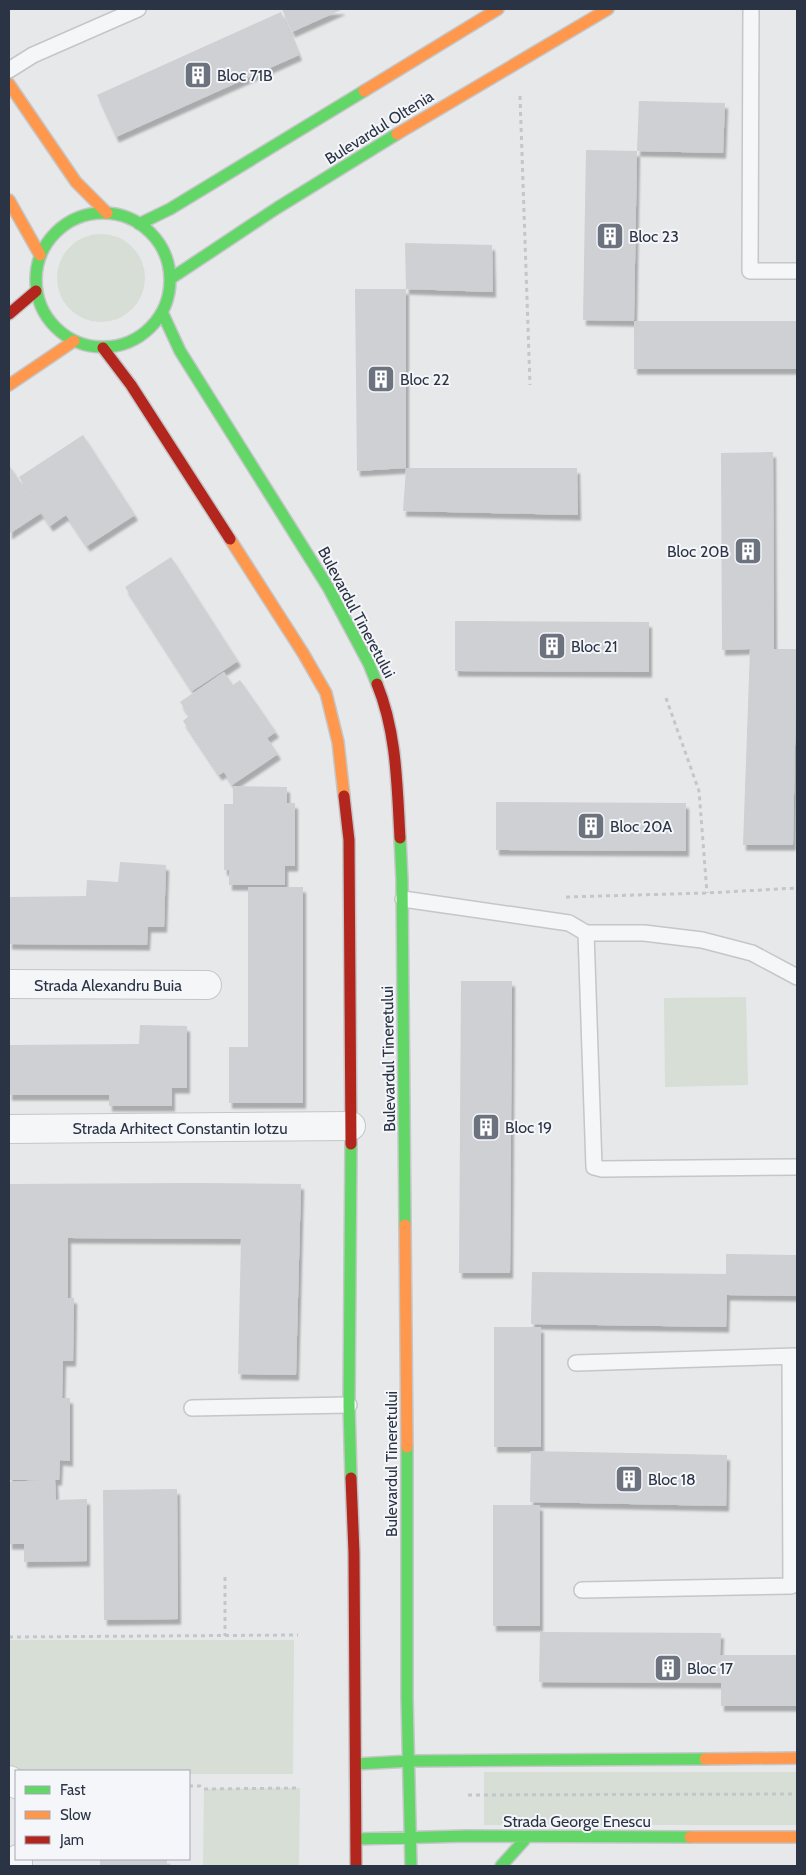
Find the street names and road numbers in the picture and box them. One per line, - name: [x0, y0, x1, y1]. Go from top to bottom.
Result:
- street label: Bulevardul Oltenia: [322, 86, 437, 168]
- street label: Bulevardul Tineretului: [314, 543, 399, 681]
- street label: Strada Alexandru Buia: [34, 976, 182, 995]
- street label: Bulevardul Tineretului: [378, 986, 399, 1132]
- street label: Strada Arhitect Constantin Iotzu: [72, 1119, 288, 1138]
- street label: Bulevardul Tineretului: [382, 1391, 401, 1537]
- street label: Strada George Enescu: [503, 1812, 651, 1831]

